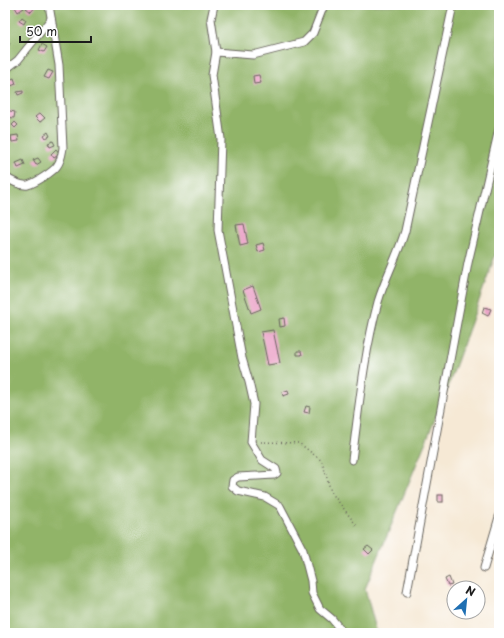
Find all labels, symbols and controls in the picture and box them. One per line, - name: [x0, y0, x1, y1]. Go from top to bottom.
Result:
- scale bar: [20, 18, 91, 44]
- text: 50 m: [26, 22, 57, 40]
- north arrow: [446, 580, 486, 620]
- text: N: [463, 581, 479, 600]

